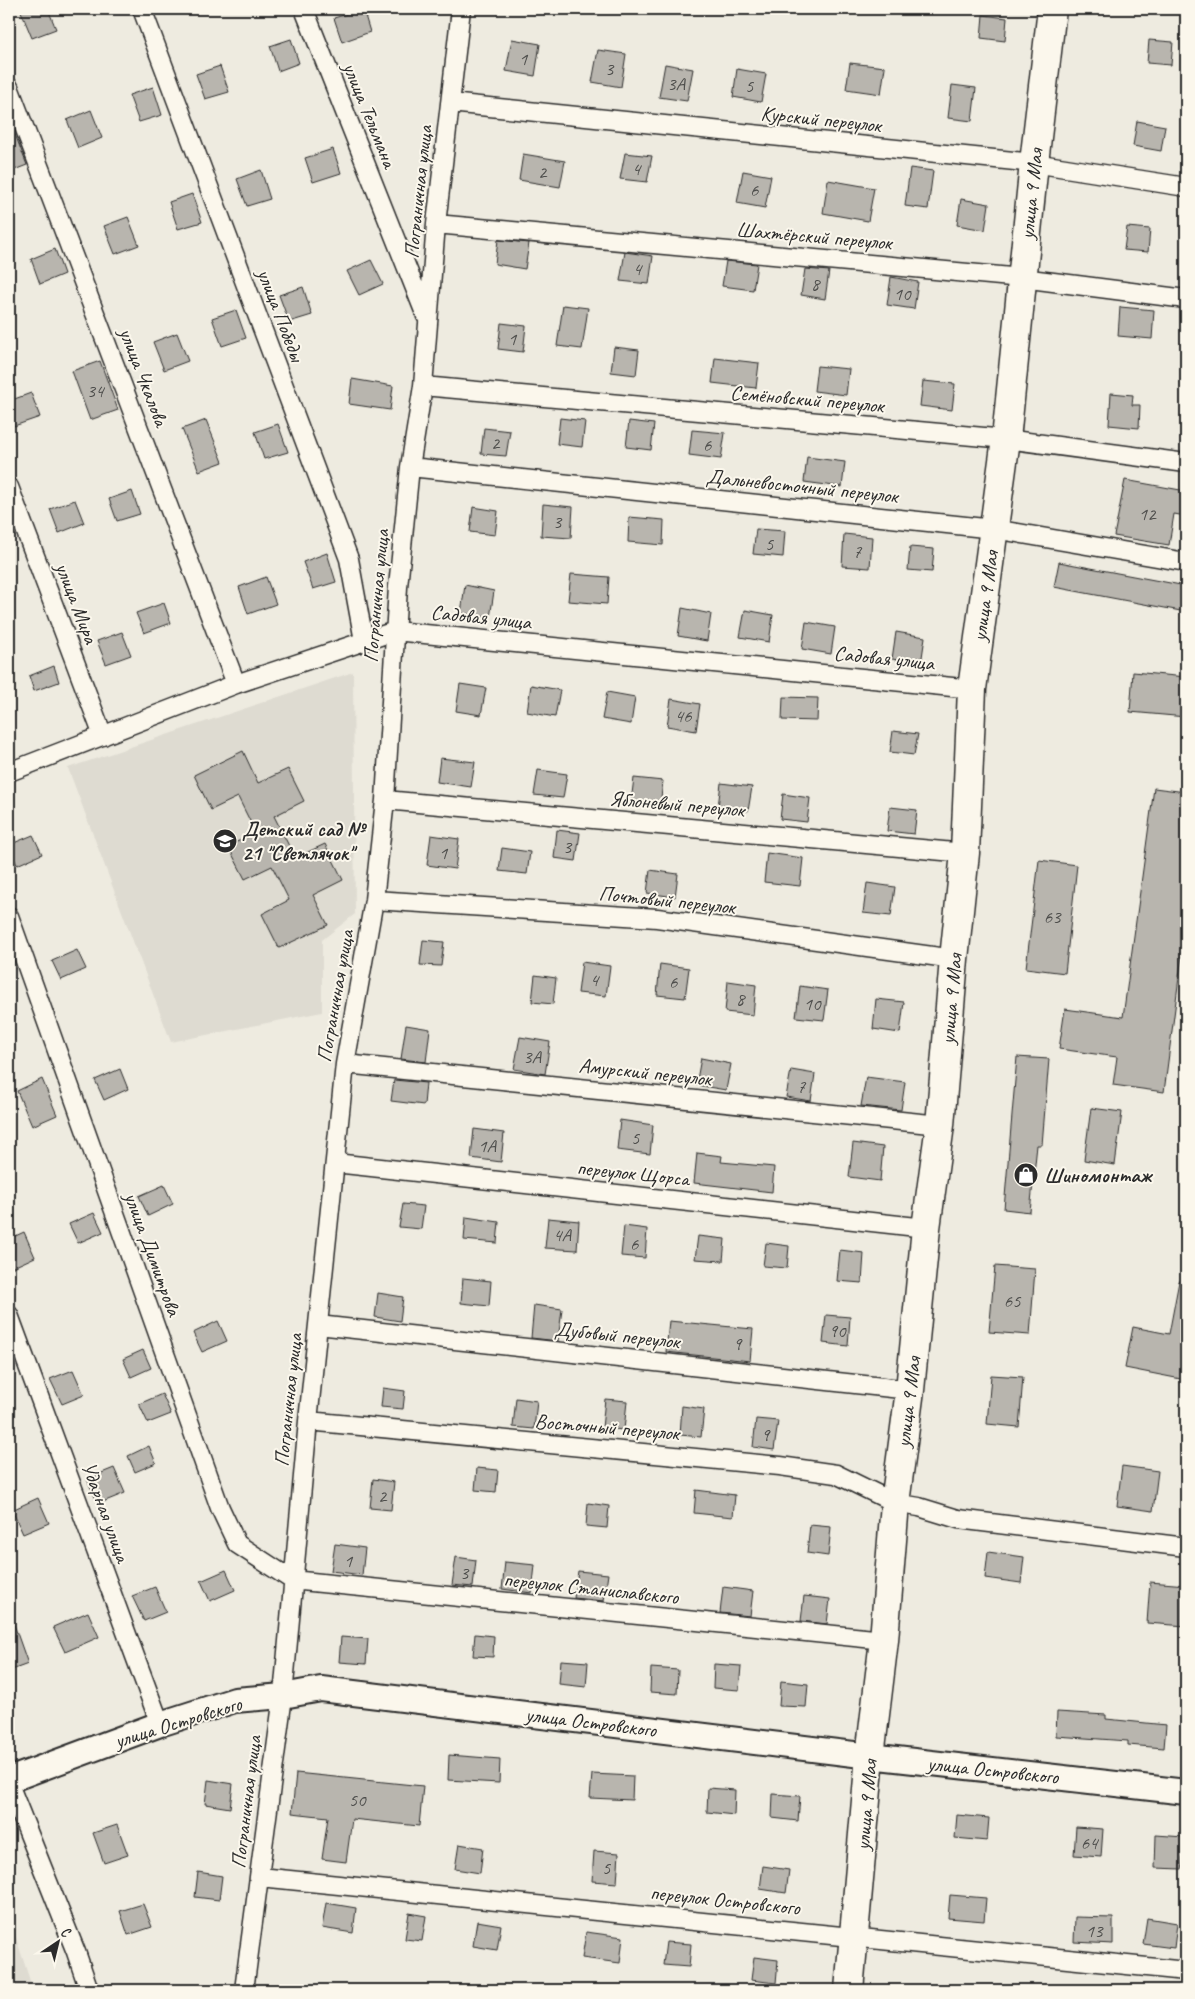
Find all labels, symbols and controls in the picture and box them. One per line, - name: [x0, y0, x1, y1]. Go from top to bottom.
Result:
- house number: 1: [519, 47, 529, 71]
- street label: улица Тельмана: [336, 57, 404, 174]
- house number: 3: [605, 57, 615, 81]
- house number: 3А: [667, 72, 687, 96]
- house number: 5: [745, 74, 755, 98]
- street label: Курский переулок: [760, 100, 885, 138]
- street label: Пограничная улица: [398, 123, 438, 260]
- street label: улица 9 Мая: [1013, 146, 1049, 242]
- house number: 4: [632, 157, 643, 181]
- house number: 2: [538, 160, 548, 184]
- house number: 6: [750, 178, 760, 202]
- street label: Шахтёрский переулок: [735, 216, 895, 256]
- house number: 4: [633, 257, 644, 281]
- street label: улица Победы: [251, 263, 311, 367]
- house number: 8: [811, 272, 822, 296]
- house number: 10: [893, 282, 912, 306]
- street label: улица Чкалова: [113, 322, 175, 432]
- house number: 1: [508, 327, 518, 351]
- house number: 34: [86, 379, 106, 403]
- street label: Семёновский переулок: [729, 379, 887, 419]
- house number: 2: [491, 431, 501, 455]
- house number: 6: [703, 433, 713, 457]
- street label: Дальневосточный переулок: [705, 463, 901, 509]
- house number: 12: [1138, 502, 1157, 526]
- house number: 3: [553, 510, 563, 534]
- street label: Пограничная улица: [357, 527, 395, 664]
- house number: 5: [765, 532, 775, 556]
- house number: 7: [853, 540, 863, 564]
- street label: улица 9 Мая: [966, 548, 1004, 645]
- street label: улица Мира: [49, 557, 105, 649]
- street label: Садовая улица: [430, 599, 534, 635]
- street label: Садовая улица: [833, 640, 937, 676]
- house number: 46: [674, 704, 693, 728]
- street label: Яблоневый переулок: [609, 785, 748, 823]
- place label: Детский сад № 21 "Светлячок": [242, 816, 368, 866]
- school or university icon: Детский сад № 21 "Светлячок": [212, 828, 238, 854]
- house number: 3: [563, 835, 573, 859]
- house number: 1: [439, 841, 449, 865]
- street label: Почтовый переулок: [598, 880, 739, 920]
- house number: 63: [1043, 905, 1062, 929]
- street label: Пограничная улица: [311, 926, 360, 1064]
- street label: улица 9 Мая: [934, 951, 968, 1047]
- house number: 4: [590, 968, 601, 992]
- house number: 6: [669, 970, 679, 994]
- house number: 8: [736, 987, 747, 1011]
- house number: 10: [803, 992, 822, 1016]
- house number: 3А: [523, 1045, 543, 1069]
- street label: Амурский переулок: [578, 1052, 715, 1092]
- house number: 7: [797, 1075, 807, 1099]
- house number: 5: [631, 1126, 641, 1150]
- house number: 1А: [478, 1134, 498, 1158]
- street label: переулок Щорса: [576, 1154, 693, 1192]
- shop icon: Шиномонтаж: [1013, 1162, 1039, 1188]
- place label: Шиномонтаж: [1044, 1162, 1154, 1188]
- street label: улица Димитрова: [118, 1187, 188, 1321]
- house number: 4А: [553, 1223, 573, 1247]
- house number: 6: [630, 1232, 640, 1256]
- house number: 65: [1003, 1289, 1022, 1313]
- street label: Дубовый переулок: [553, 1316, 683, 1355]
- house number: 90: [828, 1319, 847, 1343]
- street label: Пограничная улица: [268, 1331, 308, 1468]
- house number: 9: [733, 1332, 743, 1356]
- street label: улица 9 Мая: [889, 1354, 927, 1451]
- street label: Восточный переулок: [534, 1408, 683, 1446]
- house number: 9: [761, 1423, 771, 1447]
- street label: Ударная улица: [76, 1458, 137, 1568]
- house number: 2: [378, 1484, 388, 1508]
- house number: 1: [344, 1549, 354, 1573]
- house number: 3: [460, 1561, 470, 1585]
- street label: переулок Станиславского: [502, 1566, 681, 1610]
- street label: улица Островского: [109, 1690, 246, 1754]
- street label: улица Островского: [522, 1701, 659, 1743]
- street label: Пограничная улица: [225, 1733, 267, 1870]
- street label: улица Островского: [924, 1750, 1061, 1790]
- street label: улица 9 Мая: [849, 1757, 883, 1853]
- house number: 50: [348, 1788, 367, 1812]
- house number: 64: [1080, 1831, 1100, 1855]
- house number: 5: [602, 1856, 612, 1880]
- street label: переулок Островского: [649, 1879, 803, 1921]
- north arrow: [32, 1916, 82, 1966]
- house number: 13: [1085, 1919, 1104, 1943]
- text: С: [57, 1923, 75, 1942]

